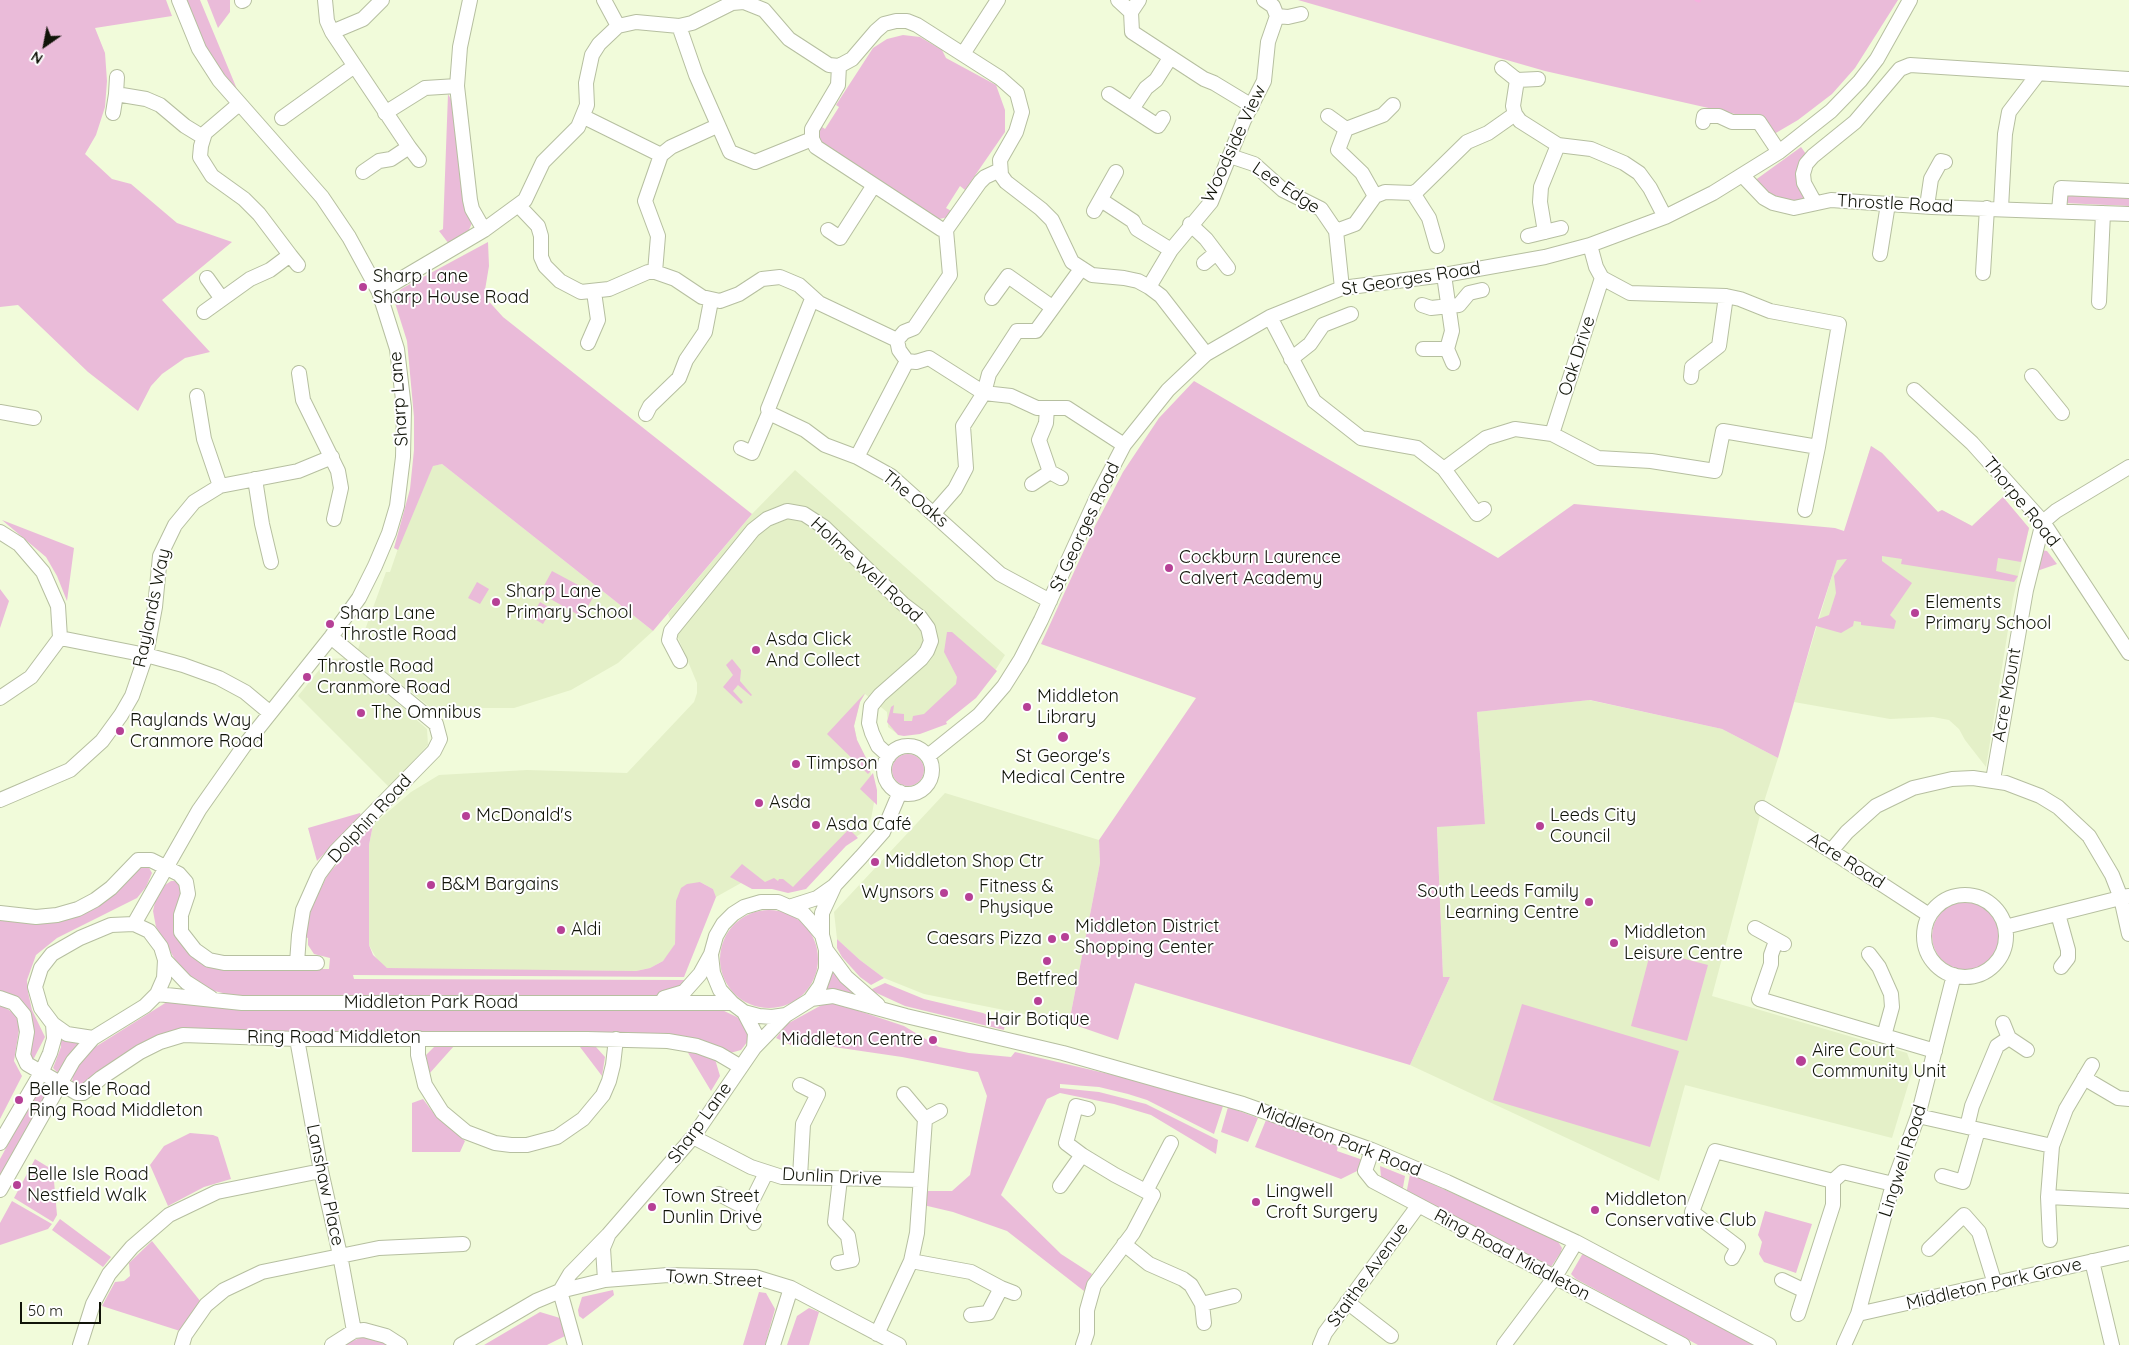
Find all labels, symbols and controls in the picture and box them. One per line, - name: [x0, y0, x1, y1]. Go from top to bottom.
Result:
- north arrow: [20, 20, 70, 70]
- text: N: [28, 47, 46, 68]
- street label: Woodside View: [1197, 82, 1271, 206]
- street label: Lee Edge: [1248, 158, 1324, 218]
- street label: Throstle Road: [1836, 190, 1954, 218]
- street label: St Georges Road: [1340, 257, 1482, 301]
- place label: Sharp Lane Sharp House Road: [373, 266, 529, 308]
- marker: Sharp Lane Sharp House Road: [357, 281, 369, 293]
- street label: Oak Drive: [1554, 313, 1600, 399]
- street label: Sharp Lane: [385, 351, 413, 447]
- street label: Thorpe Road: [1978, 453, 2064, 551]
- street label: St Georges Road: [1046, 459, 1124, 595]
- street label: The Oaks: [878, 466, 952, 532]
- street label: Holme Well Road: [806, 513, 926, 627]
- street label: Raylands Way: [129, 546, 175, 670]
- place label: Cockburn Laurence Calvert Academy: [1179, 547, 1341, 590]
- marker: Cockburn Laurence Calvert Academy: [1163, 562, 1175, 574]
- place label: Sharp Lane Primary School: [506, 581, 632, 624]
- place label: Elements Primary School: [1925, 592, 2051, 634]
- marker: Sharp Lane Primary School: [490, 596, 502, 608]
- place label: Sharp Lane Throstle Road: [340, 603, 457, 646]
- marker: Elements Primary School: [1909, 607, 1921, 619]
- marker: Sharp Lane Throstle Road: [324, 618, 336, 630]
- place label: Asda Click And Collect: [766, 629, 860, 672]
- marker: Asda Click And Collect: [750, 644, 762, 656]
- street label: Acre Mount: [1988, 646, 2026, 744]
- place label: Throstle Road Cranmore Road: [317, 656, 450, 699]
- marker: Throstle Road Cranmore Road: [301, 671, 313, 683]
- place label: Middleton Library: [1037, 686, 1119, 729]
- marker: Middleton Library: [1021, 701, 1033, 713]
- place label: The Omnibus: [371, 702, 481, 724]
- marker: The Omnibus: [355, 707, 367, 719]
- place label: Raylands Way Cranmore Road: [130, 710, 263, 752]
- marker: Raylands Way Cranmore Road: [114, 725, 126, 737]
- marker: St George's Medical Centre: [1056, 730, 1070, 744]
- place label: St George's Medical Centre: [1001, 746, 1125, 789]
- place label: Timpson: [806, 753, 878, 775]
- marker: Timpson: [790, 758, 802, 770]
- street label: Dolphin Road: [324, 770, 416, 868]
- place label: Asda: [769, 792, 811, 814]
- marker: Asda: [753, 797, 765, 809]
- place label: McDonald's: [476, 805, 572, 827]
- place label: Leeds City Council: [1550, 805, 1636, 848]
- marker: McDonald's: [460, 810, 472, 822]
- place label: Asda Café: [826, 814, 911, 836]
- marker: Asda Café: [810, 819, 822, 831]
- marker: Leeds City Council: [1534, 820, 1546, 832]
- street label: Acre Road: [1804, 828, 1888, 894]
- place label: Middleton Shop Ctr: [885, 851, 1044, 873]
- marker: Middleton Shop Ctr: [869, 856, 881, 868]
- place label: B&M Bargains: [441, 874, 559, 896]
- place label: Fitness & Physique: [979, 876, 1054, 919]
- marker: B&M Bargains: [425, 879, 437, 891]
- place label: South Leeds Family Learning Centre: [1417, 881, 1579, 924]
- place label: Wynsors: [861, 882, 934, 904]
- marker: Wynsors: [938, 887, 950, 899]
- marker: Fitness & Physique: [963, 891, 975, 903]
- marker: South Leeds Family Learning Centre: [1583, 896, 1595, 908]
- place label: Middleton District Shopping Center: [1075, 916, 1219, 959]
- place label: Aldi: [571, 919, 601, 941]
- place label: Middleton Leisure Centre: [1624, 922, 1743, 964]
- marker: Aldi: [555, 924, 567, 936]
- place label: Caesars Pizza: [927, 928, 1042, 950]
- marker: Middleton District Shopping Center: [1059, 931, 1071, 943]
- marker: Caesars Pizza: [1046, 933, 1058, 945]
- marker: Middleton Leisure Centre: [1608, 937, 1620, 949]
- marker: Betfred: [1041, 955, 1053, 967]
- place label: Betfred: [1016, 969, 1078, 991]
- street label: Middleton Park Road: [344, 992, 518, 1014]
- marker: Hair Botique: [1032, 995, 1044, 1007]
- place label: Hair Botique: [986, 1009, 1090, 1031]
- street label: Ring Road Middleton: [247, 1027, 421, 1049]
- place label: Middleton Centre: [781, 1029, 923, 1051]
- marker: Middleton Centre: [927, 1034, 939, 1046]
- place label: Aire Court Community Unit: [1812, 1040, 1946, 1082]
- marker: Aire Court Community Unit: [1794, 1054, 1808, 1068]
- street label: Sharp Lane: [663, 1078, 737, 1168]
- place label: Belle Isle Road Ring Road Middleton: [29, 1079, 203, 1122]
- marker: Belle Isle Road Ring Road Middleton: [13, 1094, 25, 1106]
- street label: Middleton Park Road: [1254, 1099, 1424, 1181]
- street label: Lingwell Road: [1875, 1102, 1931, 1220]
- street label: Lanshaw Place: [302, 1122, 348, 1248]
- place label: Belle Isle Road Nestfield Walk: [27, 1164, 149, 1206]
- street label: Dunlin Drive: [781, 1164, 883, 1190]
- marker: Belle Isle Road Nestfield Walk: [11, 1179, 23, 1191]
- place label: Lingwell Croft Surgery: [1266, 1181, 1378, 1224]
- place label: Town Street Dunlin Drive: [662, 1186, 762, 1228]
- place label: Middleton Conservative Club: [1605, 1189, 1756, 1232]
- marker: Lingwell Croft Surgery: [1250, 1196, 1262, 1208]
- marker: Town Street Dunlin Drive: [646, 1201, 658, 1213]
- marker: Middleton Conservative Club: [1589, 1204, 1601, 1216]
- street label: Ring Road Middleton: [1430, 1205, 1594, 1305]
- street label: Staithe Avenue: [1323, 1219, 1413, 1331]
- street label: Middleton Park Grove: [1904, 1253, 2084, 1315]
- street label: Town Street: [665, 1266, 763, 1292]
- scale bar: [22, 1292, 104, 1324]
- text: 50 m: [28, 1301, 63, 1320]

